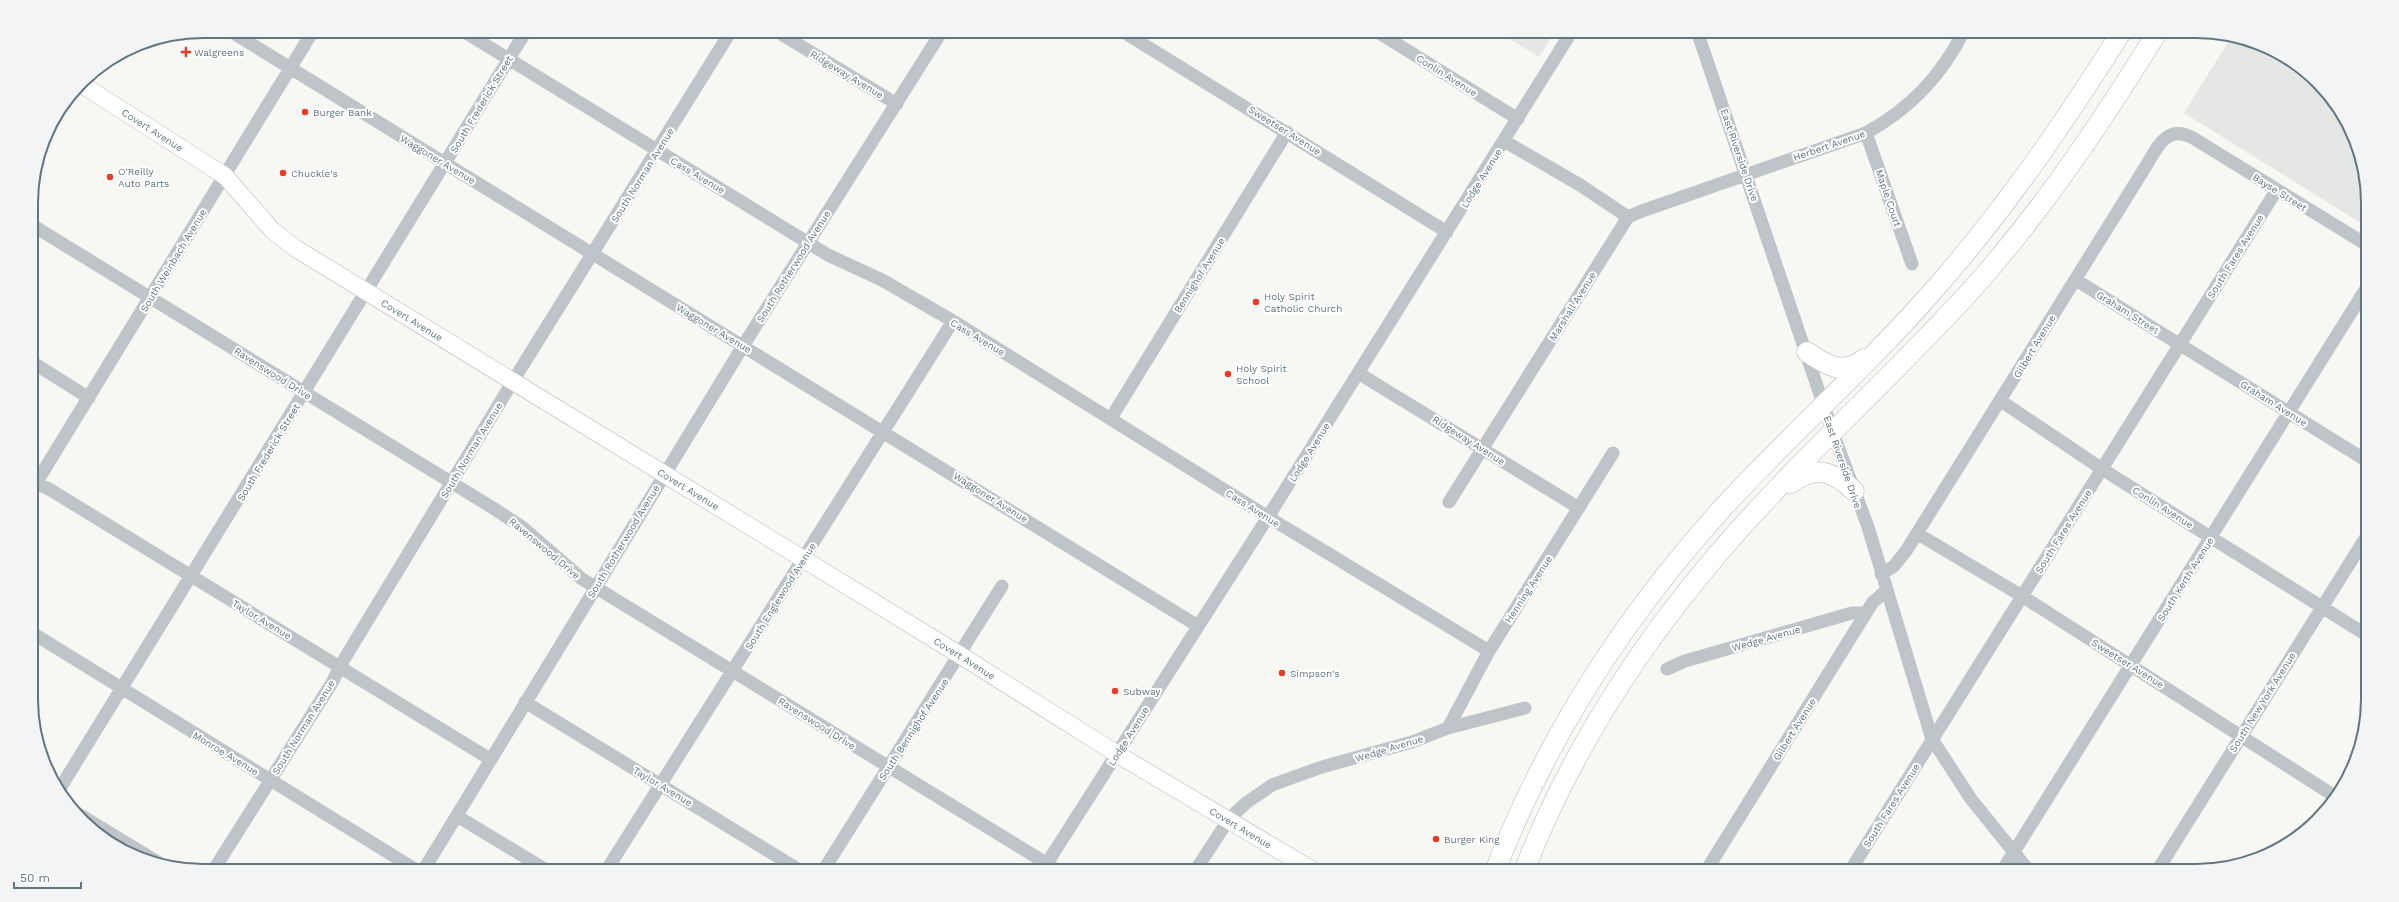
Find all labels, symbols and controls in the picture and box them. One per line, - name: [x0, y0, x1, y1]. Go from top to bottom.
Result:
- marker: Walgreens: [181, 47, 191, 57]
- place label: Walgreens: [194, 47, 244, 58]
- street label: Ridgeway Avenue: [808, 48, 886, 101]
- street label: Conlin Avenue: [1414, 52, 1479, 99]
- street label: South Frederick Street: [448, 53, 515, 155]
- street label: Sweetser Avenue: [1246, 104, 1323, 157]
- street label: Covert Avenue: [120, 107, 185, 154]
- marker: Burger Bank: [300, 107, 310, 117]
- place label: Burger Bank: [313, 107, 372, 118]
- street label: East Riverside Drive: [1718, 107, 1761, 203]
- street label: South Norman Avenue: [609, 126, 676, 225]
- street label: Herbert Avenue: [1792, 128, 1867, 163]
- street label: Waggoner Avenue: [398, 133, 478, 186]
- street label: Lodge Avenue: [1459, 147, 1504, 210]
- street label: Cass Avenue: [669, 155, 727, 196]
- place label: O'Reilly Auto Parts: [118, 166, 169, 189]
- marker: Chuckle's: [278, 168, 288, 178]
- place label: Chuckle's: [291, 168, 338, 179]
- street label: Maple Court: [1874, 168, 1904, 229]
- street label: Bayse Street: [2251, 171, 2309, 214]
- marker: O'Reilly Auto Parts: [105, 172, 115, 182]
- street label: South Weinbach Avenue: [138, 207, 209, 314]
- street label: South Rotherwood Avenue: [754, 208, 833, 324]
- street label: South Fares Avenue: [2205, 212, 2266, 300]
- street label: Bennighof Avenue: [1172, 235, 1227, 315]
- street label: Marshall Avenue: [1547, 270, 1598, 343]
- street label: Graham Street: [2094, 289, 2162, 337]
- place label: Holy Spirit Catholic Church: [1264, 291, 1342, 314]
- street label: Covert Avenue: [379, 297, 445, 343]
- marker: Holy Spirit Catholic Church: [1251, 297, 1261, 307]
- street label: Waggoner Avenue: [674, 302, 754, 355]
- street label: Gilbert Avenue: [2011, 313, 2058, 380]
- street label: Cass Avenue: [949, 317, 1007, 358]
- street label: Ravenswood Drive: [232, 345, 314, 402]
- place label: Holy Spirit School: [1236, 363, 1287, 386]
- marker: Holy Spirit School: [1223, 369, 1233, 379]
- street label: Graham Avenue: [2238, 378, 2309, 429]
- street label: South Norman Avenue: [439, 400, 504, 500]
- street label: South Frederick Street: [235, 401, 302, 503]
- street label: Ridgeway Avenue: [1430, 414, 1507, 467]
- street label: East Riverside Drive: [1821, 414, 1864, 510]
- street label: Lodge Avenue: [1287, 421, 1332, 484]
- street label: Covert Avenue: [655, 466, 721, 512]
- street label: Waggoner Avenue: [951, 470, 1030, 525]
- street label: South Rotherwood Avenue: [585, 483, 662, 600]
- street label: Conlin Avenue: [2130, 484, 2195, 531]
- street label: Cass Avenue: [1224, 487, 1282, 529]
- street label: South Fares Avenue: [2033, 487, 2094, 575]
- street label: Ravenswood Drive: [507, 516, 582, 581]
- street label: South Kerth Avenue: [2155, 535, 2216, 623]
- street label: South Englewood Avenue: [743, 541, 818, 652]
- street label: Henning Avenue: [1503, 553, 1554, 625]
- street label: Taylor Avenue: [230, 597, 293, 641]
- street label: Wedge Avenue: [1731, 623, 1802, 654]
- street label: Covert Avenue: [932, 635, 997, 682]
- street label: Sweetser Avenue: [2089, 637, 2166, 690]
- street label: South New York Avenue: [2227, 650, 2298, 754]
- marker: Simpson's: [1277, 668, 1287, 678]
- place label: Simpson's: [1290, 668, 1340, 679]
- street label: South Bennighof Avenue: [876, 676, 951, 782]
- street label: South Norman Avenue: [270, 678, 337, 777]
- marker: Subway: [1110, 686, 1120, 696]
- place label: Subway: [1123, 686, 1161, 697]
- street label: Ravenswood Drive: [776, 695, 858, 752]
- street label: Gilbert Avenue: [1771, 696, 1818, 762]
- street label: Lodge Avenue: [1106, 705, 1151, 768]
- street label: Monroe Avenue: [191, 729, 261, 777]
- street label: Wedge Avenue: [1354, 733, 1425, 764]
- street label: South Fares Avenue: [1861, 761, 1922, 849]
- street label: Taylor Avenue: [631, 764, 694, 808]
- street label: Covert Avenue: [1208, 805, 1274, 851]
- marker: Burger King: [1431, 834, 1441, 844]
- place label: Burger King: [1444, 834, 1500, 845]
- scale bar: [14, 864, 81, 890]
- text: 50 m: [20, 871, 50, 885]

